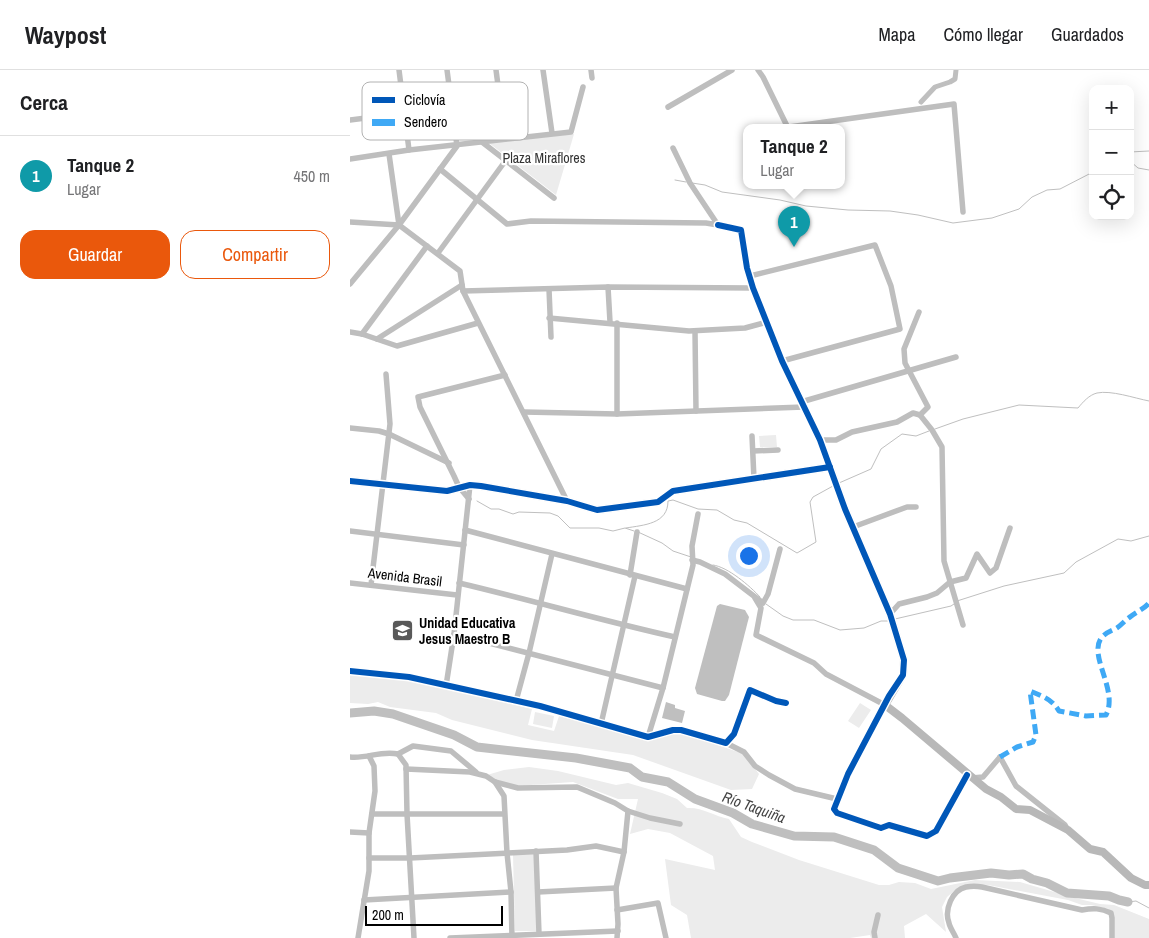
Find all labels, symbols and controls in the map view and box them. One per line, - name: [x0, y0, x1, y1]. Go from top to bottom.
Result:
- text: Waypost: [25, 19, 106, 51]
- text: Mapa: [878, 22, 915, 47]
- text: Cómo llegar: [943, 22, 1023, 47]
- text: Guardados: [1051, 22, 1124, 47]
- legend: [362, 82, 528, 140]
- map controls: [1089, 85, 1134, 220]
- button: +: [1089, 85, 1134, 130]
- text: Cerca: [20, 88, 68, 117]
- text: Ciclovía: [404, 91, 446, 109]
- text: Sendero: [404, 113, 447, 131]
- popup: [743, 124, 845, 189]
- button: −: [1089, 130, 1134, 175]
- text: Tanque 2: [760, 133, 828, 159]
- park label: Plaza Miraflores: [503, 149, 586, 167]
- text: Tanque 2: [67, 152, 134, 178]
- text: Lugar: [760, 159, 794, 181]
- text: 1: [32, 165, 40, 187]
- text: 450 m: [294, 165, 330, 187]
- button: locate: [1089, 175, 1134, 220]
- text: Lugar: [67, 178, 101, 200]
- pin: 1: [778, 206, 810, 247]
- button: Guardar: [20, 230, 170, 279]
- button: Compartir: [180, 230, 330, 279]
- your location: [736, 543, 762, 569]
- street label: Avenida Brasil: [366, 563, 443, 590]
- place label: Unidad Educativa Jesus Maestro B: [419, 614, 516, 648]
- school or university icon: Unidad Educativa Jesus Maestro B: [391, 619, 415, 643]
- water label: Río Taquiña: [720, 786, 789, 828]
- scale bar: [365, 903, 502, 926]
- text: 200 m: [372, 906, 404, 924]

